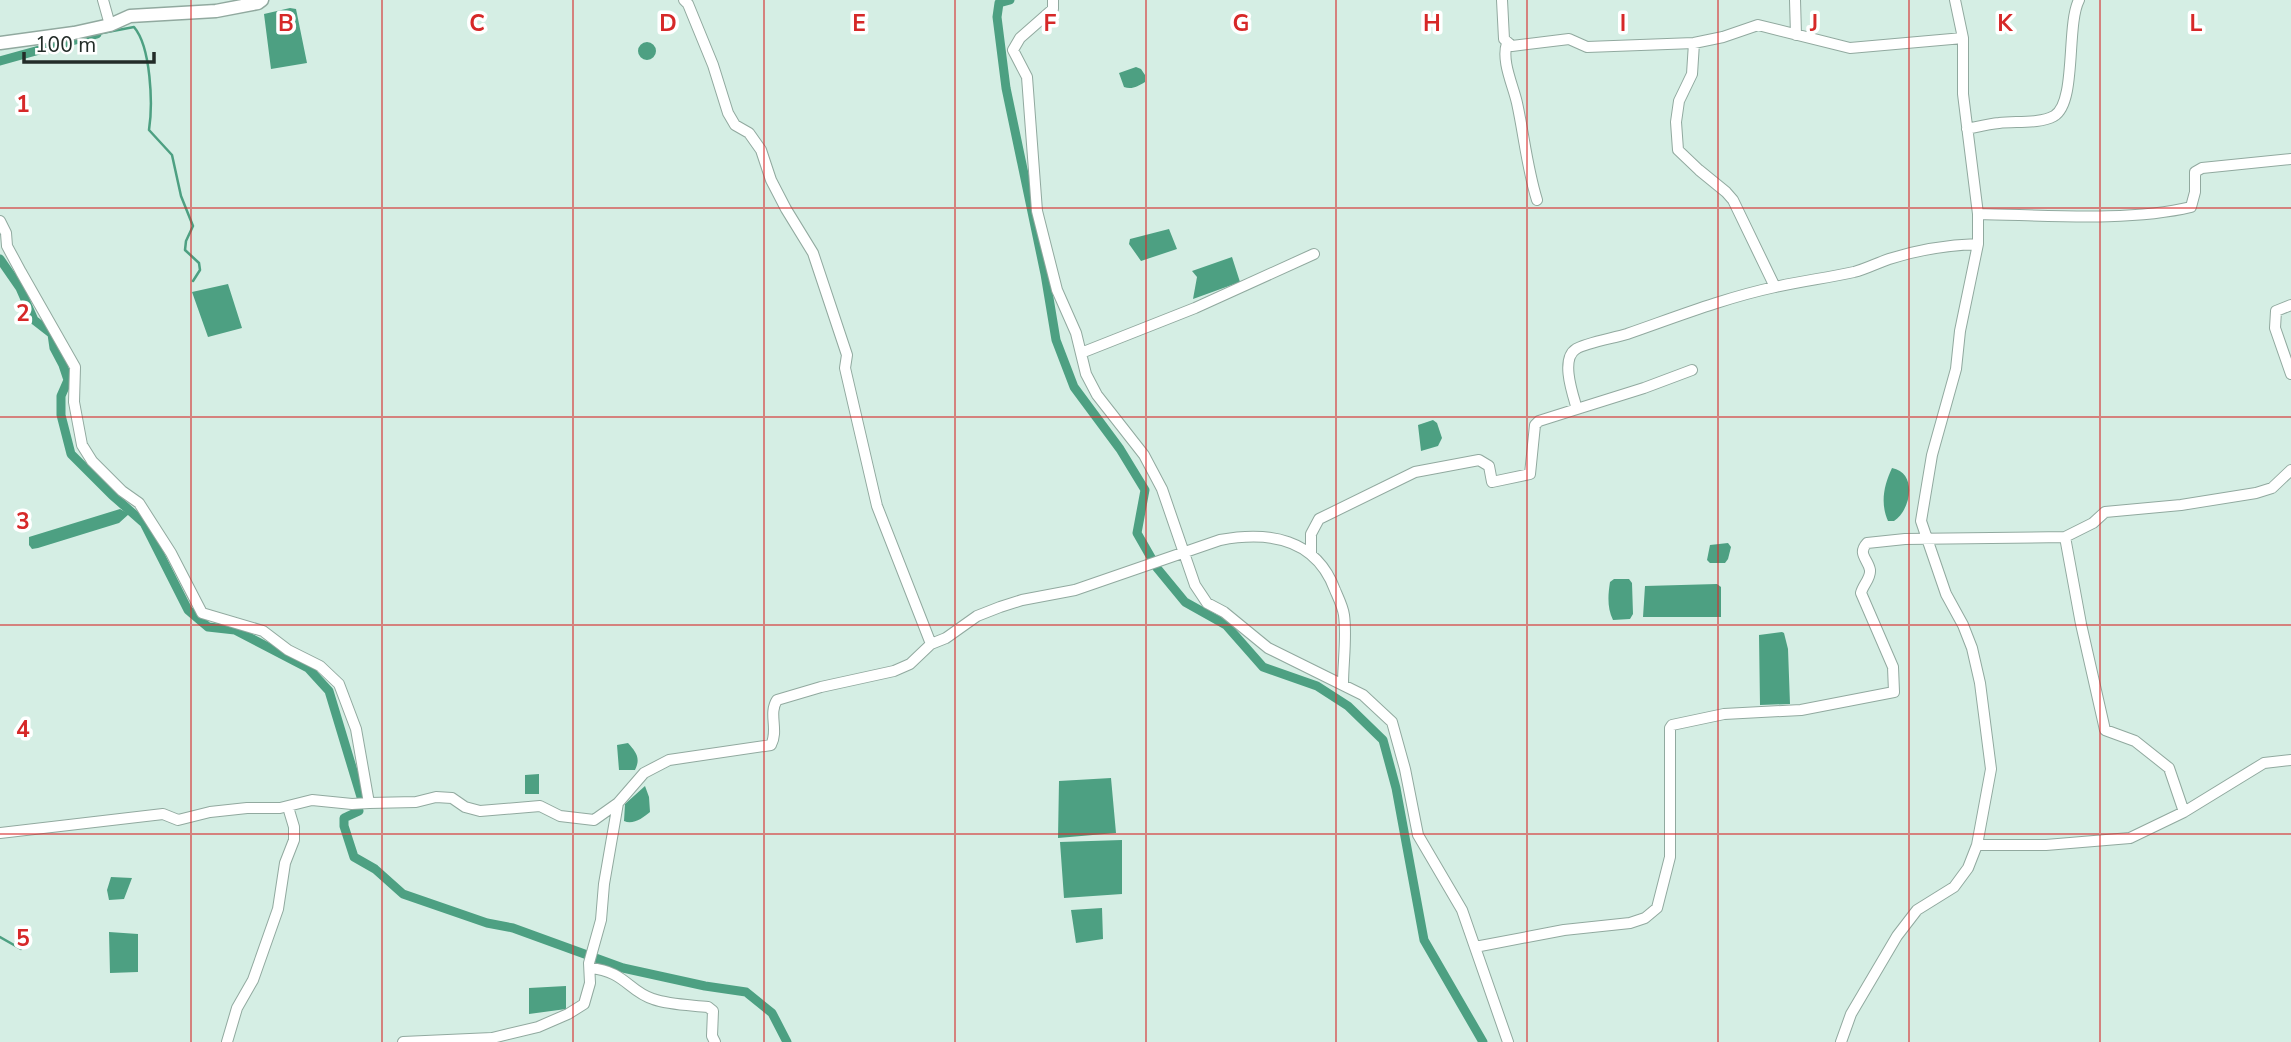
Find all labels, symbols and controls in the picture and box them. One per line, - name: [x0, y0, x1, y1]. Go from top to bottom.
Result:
- text: B: [278, 8, 294, 39]
- text: C: [469, 8, 485, 39]
- text: D: [659, 8, 677, 39]
- text: E: [852, 8, 866, 39]
- text: F: [1044, 8, 1057, 39]
- text: G: [1233, 8, 1249, 39]
- text: H: [1423, 8, 1441, 39]
- text: I: [1620, 8, 1626, 39]
- text: J: [1809, 8, 1818, 39]
- text: K: [1997, 8, 2013, 39]
- text: L: [2190, 8, 2203, 39]
- scale bar: [24, 21, 154, 65]
- text: 100 m: [35, 31, 96, 59]
- text: 1: [16, 89, 30, 120]
- text: 2: [16, 298, 30, 329]
- text: 3: [16, 506, 30, 537]
- text: 4: [16, 714, 30, 745]
- text: 5: [16, 923, 30, 954]

